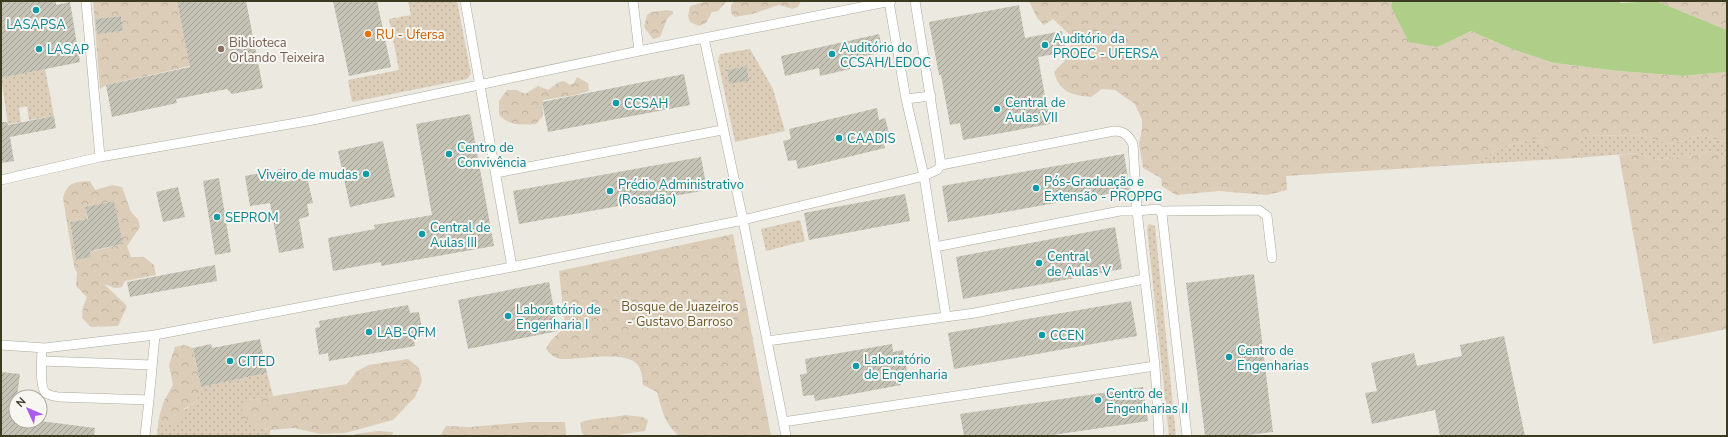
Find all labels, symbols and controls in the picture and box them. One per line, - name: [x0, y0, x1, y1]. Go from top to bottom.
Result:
- marker: LASAPSA: [31, 5, 41, 15]
- place label: LASAPSA: [6, 16, 66, 34]
- place label: RU - Ufersa: [376, 26, 445, 44]
- marker: RU - Ufersa: [363, 29, 373, 39]
- place label: Auditório da PROEC - UFERSA: [1053, 30, 1159, 63]
- place label: Biblioteca Orlando Teixeira: [229, 34, 325, 67]
- place label: Auditório do CCSAH/LEDOC: [840, 39, 931, 72]
- marker: Auditório da PROEC - UFERSA: [1040, 40, 1050, 50]
- place label: LASAP: [47, 41, 89, 59]
- marker: LASAP: [34, 44, 44, 54]
- marker: Biblioteca Orlando Teixeira: [216, 44, 226, 54]
- marker: Auditório do CCSAH/LEDOC: [827, 49, 837, 59]
- place label: Central de Aulas VII: [1005, 94, 1065, 127]
- place label: CCSAH: [624, 95, 668, 113]
- marker: CCSAH: [611, 98, 621, 108]
- marker: Central de Aulas VII: [992, 104, 1002, 114]
- place label: CAADIS: [847, 130, 895, 148]
- marker: CAADIS: [834, 133, 844, 143]
- place label: Centro de Convivência: [457, 139, 526, 172]
- marker: Centro de Convivência: [444, 149, 454, 159]
- place label: Viveiro de mudas: [256, 166, 358, 184]
- marker: Viveiro de mudas: [361, 169, 371, 179]
- place label: Pós-Graduação e Extensão - PROPPG: [1044, 173, 1162, 206]
- place label: Prédio Administrativo (Rosadão): [618, 176, 744, 209]
- marker: Pós-Graduação e Extensão - PROPPG: [1031, 183, 1041, 193]
- marker: Prédio Administrativo (Rosadão): [605, 186, 615, 196]
- place label: SEPROM: [225, 209, 279, 227]
- marker: SEPROM: [212, 212, 222, 222]
- place label: Central de Aulas III: [430, 219, 490, 252]
- marker: Central de Aulas III: [417, 229, 427, 239]
- place label: Central de Aulas V: [1047, 248, 1111, 281]
- marker: Central de Aulas V: [1034, 258, 1044, 268]
- park label: Bosque de Juazeiros - Gustavo Barroso: [621, 298, 739, 331]
- place label: Laboratório de Engenharia I: [516, 301, 601, 334]
- marker: Laboratório de Engenharia I: [503, 311, 513, 321]
- place label: LAB-QFM: [377, 324, 436, 342]
- marker: LAB-QFM: [364, 327, 374, 337]
- place label: CCEN: [1050, 327, 1084, 345]
- marker: CCEN: [1037, 330, 1047, 340]
- place label: Centro de Engenharias: [1237, 342, 1309, 375]
- place label: Laboratório de Engenharia: [864, 351, 948, 384]
- marker: Centro de Engenharias: [1224, 352, 1234, 362]
- place label: CITED: [238, 353, 275, 371]
- marker: CITED: [225, 356, 235, 366]
- marker: Laboratório de Engenharia: [851, 361, 861, 371]
- place label: Centro de Engenharias II: [1106, 385, 1188, 418]
- north arrow: [8, 389, 48, 429]
- text: N: [13, 394, 29, 411]
- marker: Centro de Engenharias II: [1093, 395, 1103, 405]

